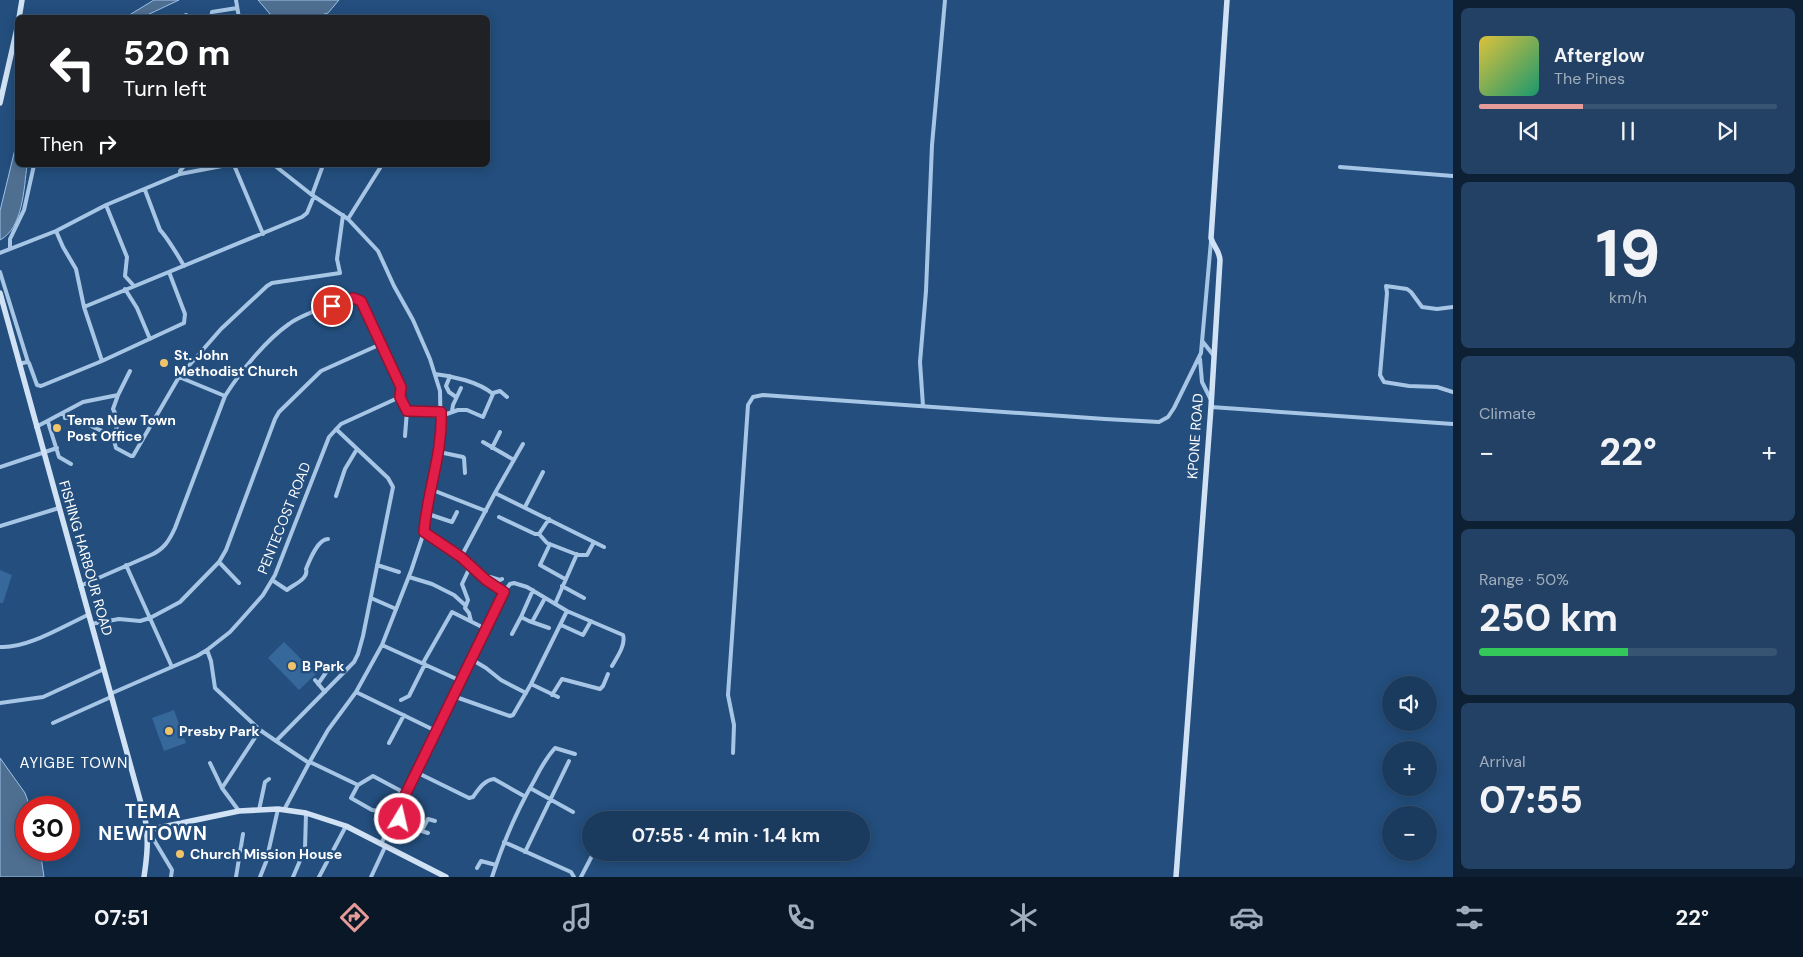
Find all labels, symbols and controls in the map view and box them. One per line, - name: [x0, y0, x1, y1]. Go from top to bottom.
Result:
- text: 520 m: [123, 30, 230, 76]
- icon: left: [40, 35, 105, 100]
- text: Afterglow: [1554, 43, 1645, 68]
- text: The Pines: [1554, 68, 1625, 89]
- text: Turn left: [123, 74, 207, 103]
- icon: previous: [1515, 117, 1543, 145]
- icon: pause: [1614, 117, 1642, 145]
- icon: next: [1713, 117, 1741, 145]
- icon: right: [93, 130, 121, 158]
- text: Then: [40, 132, 83, 157]
- text: 19: [1596, 212, 1660, 296]
- pin: [311, 285, 353, 327]
- text: km/h: [1609, 287, 1647, 308]
- icon: arrive: [318, 292, 346, 320]
- place label: St. John Methodist Church: [174, 346, 298, 380]
- marker: St. John Methodist Church: [158, 357, 170, 369]
- street label: KPONE ROAD: [1183, 393, 1207, 479]
- text: Climate: [1479, 403, 1536, 424]
- place label: Tema New Town Post Office: [67, 411, 176, 445]
- marker: Tema New Town Post Office: [51, 422, 63, 434]
- text: 22°: [1599, 427, 1657, 477]
- text: −: [1479, 434, 1494, 471]
- text: +: [1762, 434, 1777, 471]
- street label: PENTECOST ROAD: [253, 459, 315, 577]
- street label: FISHING HARBOUR ROAD: [55, 478, 117, 638]
- text: Range · 50%: [1479, 569, 1569, 590]
- text: 250 km: [1479, 593, 1618, 643]
- place label: B Park: [302, 657, 344, 675]
- marker: B Park: [286, 660, 298, 672]
- map controls: [1382, 676, 1437, 861]
- button: sound: [1382, 676, 1437, 731]
- place label: Presby Park: [179, 722, 260, 740]
- marker: Presby Park: [163, 725, 175, 737]
- button: +: [1382, 741, 1437, 796]
- text: Arrival: [1479, 751, 1526, 772]
- district label: AYIGBE TOWN: [20, 753, 128, 773]
- text: 07:55: [1479, 775, 1583, 825]
- position arrow: [373, 792, 425, 844]
- speed limit sign: 30: [15, 796, 80, 861]
- district label: TEMA NEWTOWN: [98, 799, 208, 846]
- button: −: [1382, 806, 1437, 861]
- text: 07:55 · 4 min · 1.4 km: [632, 823, 820, 848]
- place label: Church Mission House: [190, 845, 342, 863]
- marker: Church Mission House: [174, 848, 186, 860]
- icon: directions: [337, 900, 372, 935]
- icon: music: [560, 900, 595, 935]
- icon: phone: [783, 900, 818, 935]
- icon: climate: [1006, 900, 1041, 935]
- icon: car: [1229, 900, 1264, 935]
- icon: filters: [1452, 900, 1487, 935]
- text: 07:51: [94, 903, 149, 932]
- text: 22°: [1676, 903, 1709, 932]

